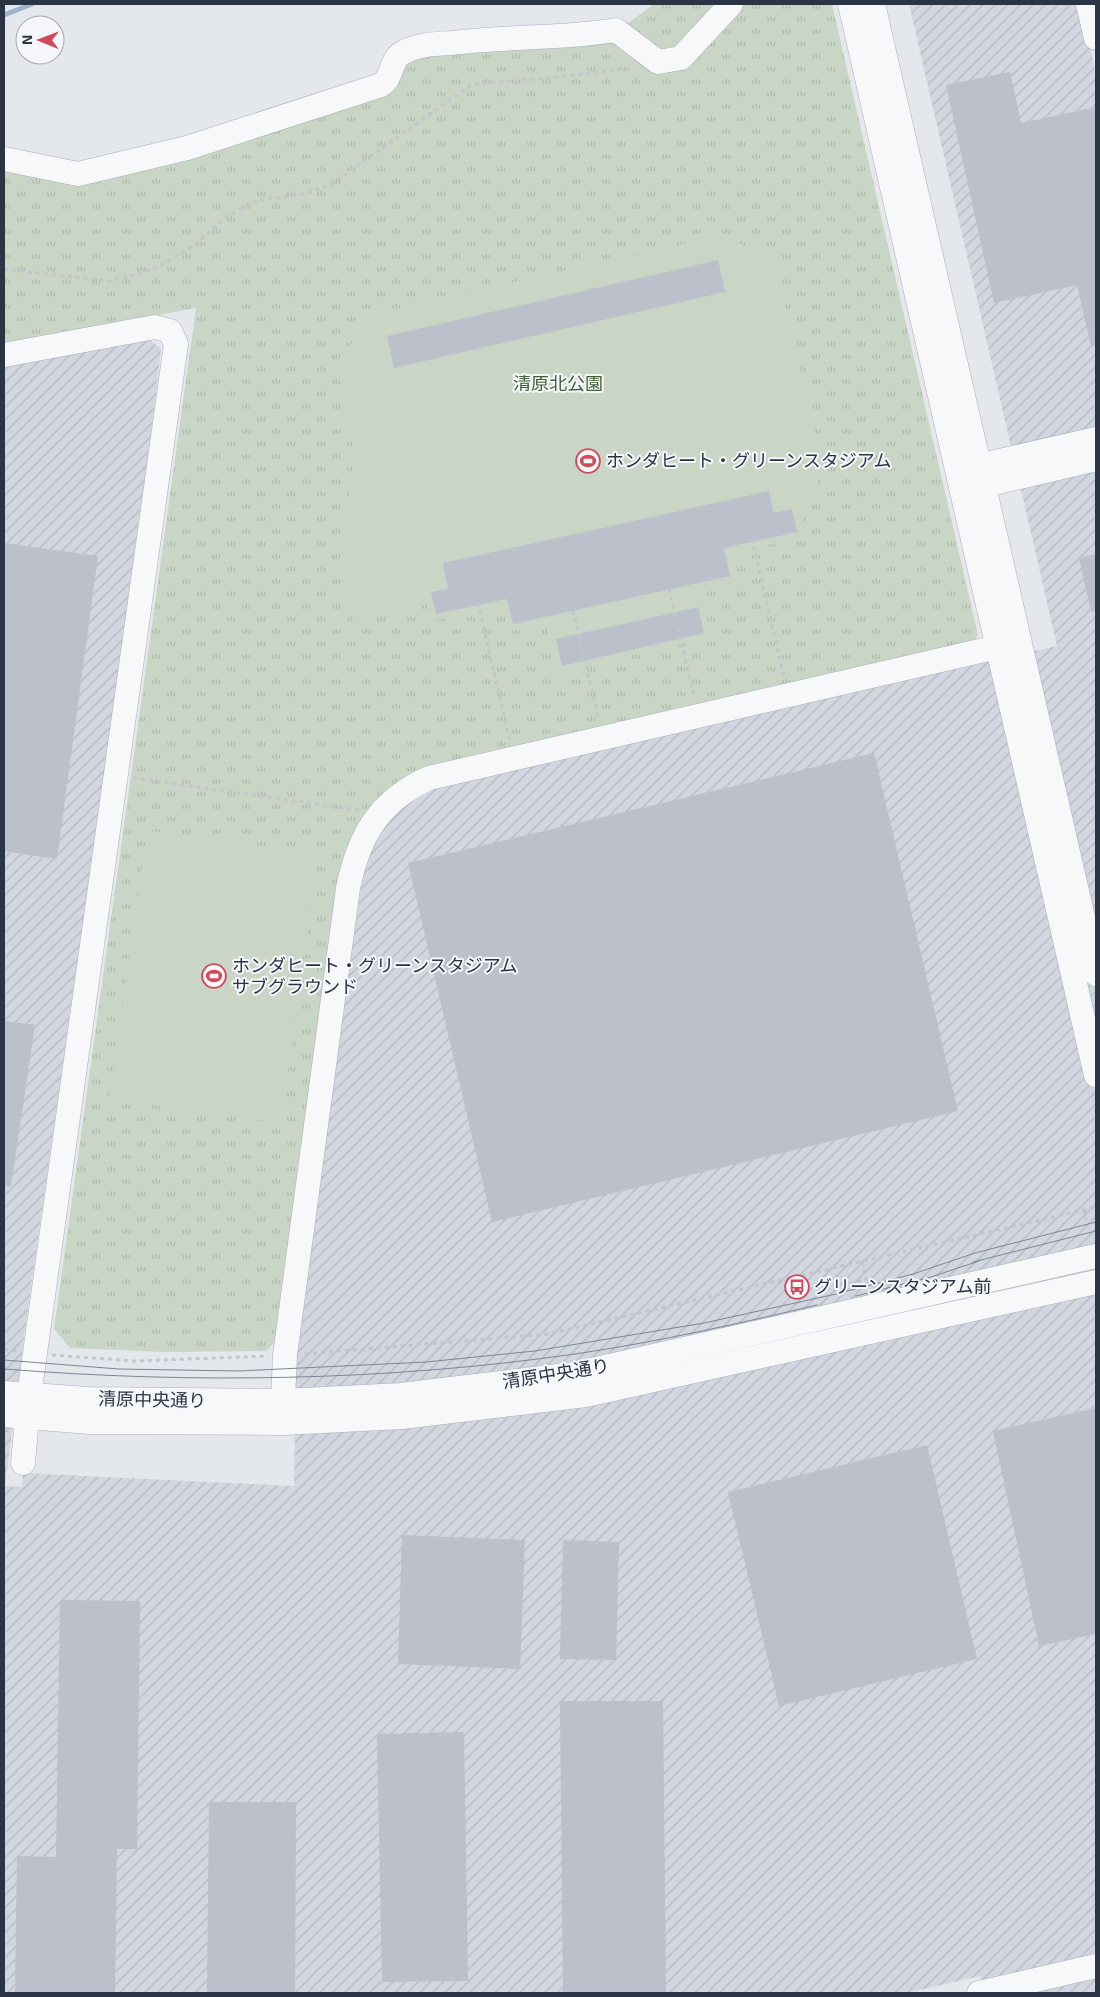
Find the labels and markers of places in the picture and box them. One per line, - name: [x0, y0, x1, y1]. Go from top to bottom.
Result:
- sports icon: ホンダヒート・グリーンスタジアム: [575, 448, 601, 474]
- place label: ホンダヒート・グリーンスタジアム: [606, 449, 891, 471]
- place label: ホンダヒート・グリーンスタジアム サブグラウンド: [232, 954, 517, 997]
- sports icon: ホンダヒート・グリーンスタジアム サブグラウンド: [201, 963, 227, 989]
- bus stop icon: グリーンスタジアム前: [784, 1274, 810, 1300]
- place label: グリーンスタジアム前: [814, 1275, 991, 1297]

